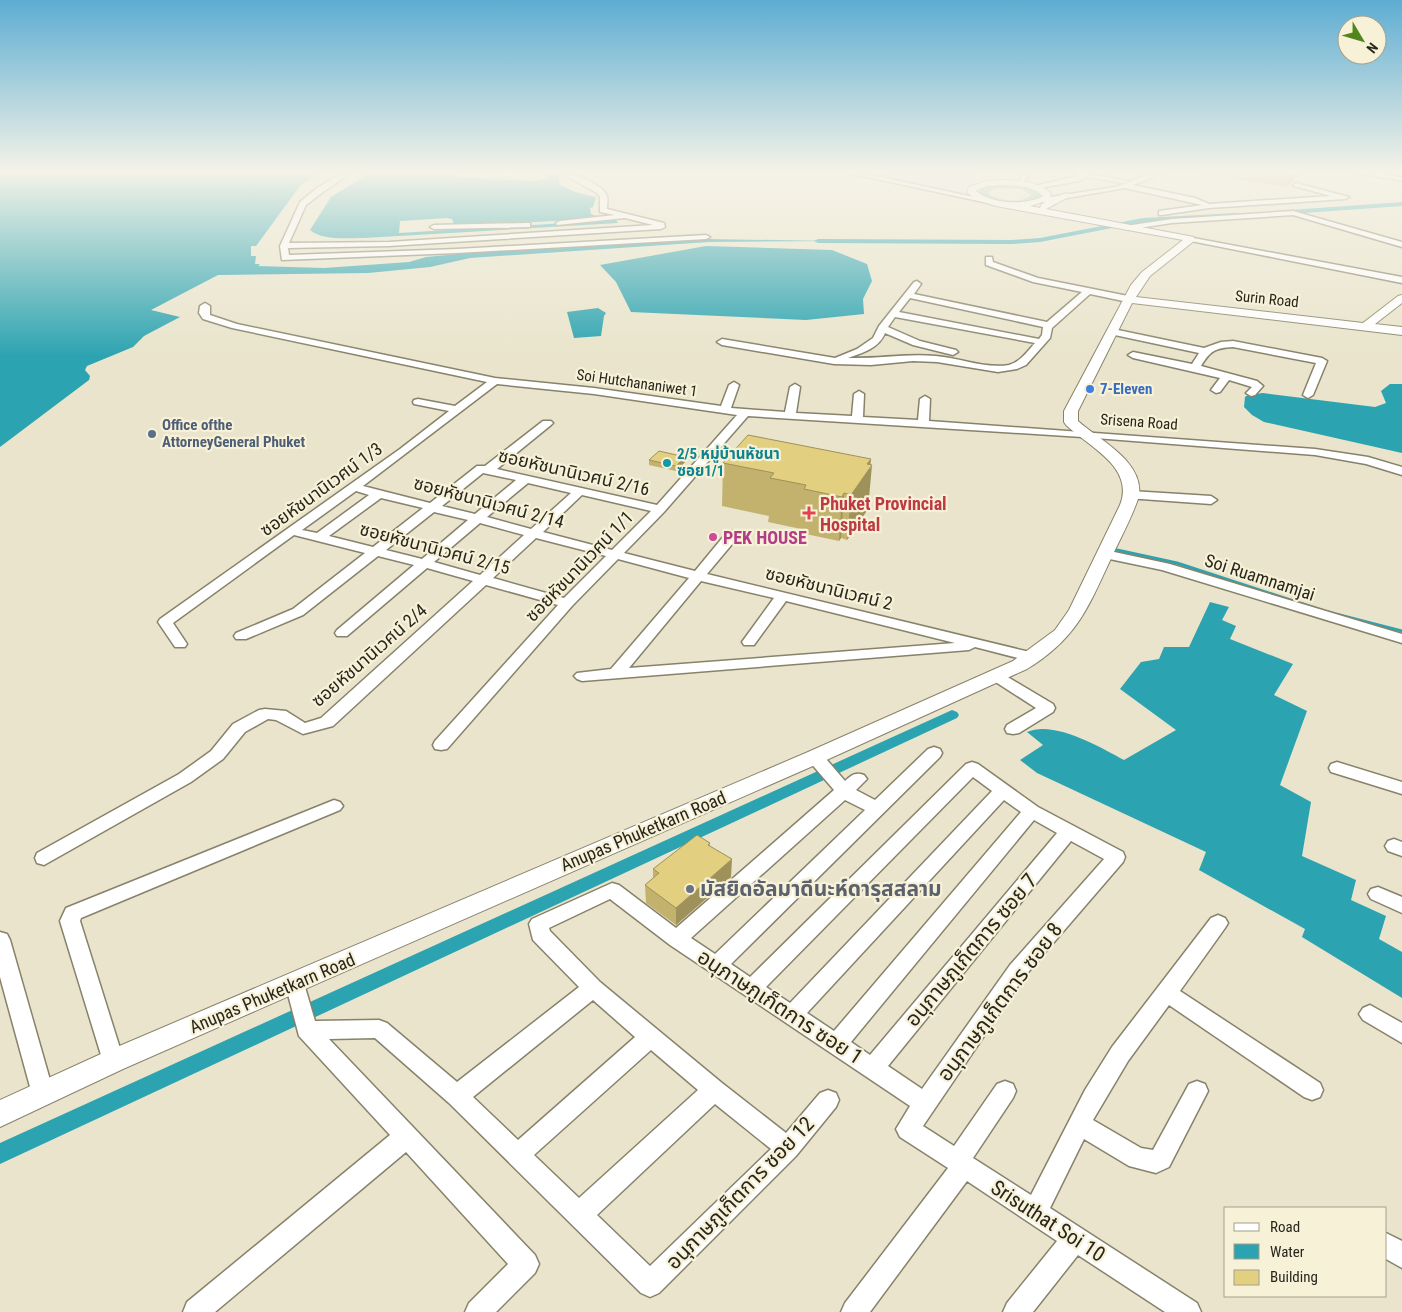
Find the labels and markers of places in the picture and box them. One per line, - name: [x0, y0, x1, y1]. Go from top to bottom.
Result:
- place label: 7-Eleven: [1100, 380, 1152, 398]
- marker: 7-Eleven: [1084, 383, 1096, 395]
- place label: Office ofthe AttorneyGeneral Phuket: [162, 416, 305, 451]
- marker: Office ofthe AttorneyGeneral Phuket: [146, 428, 158, 440]
- place label: 2/5 หมู่บ้านหัชนา ซอย1/1: [677, 445, 780, 480]
- marker: 2/5 หมู่บ้านหัชนา ซอย1/1: [661, 457, 673, 469]
- place label: Phuket Provincial Hospital: [820, 493, 947, 535]
- marker: Phuket Provincial Hospital: [802, 506, 816, 520]
- place label: PEK HOUSE: [723, 527, 807, 548]
- marker: PEK HOUSE: [707, 531, 719, 543]
- place label: มัสยิดอัลมาดีนะห์ดารุสสลาม: [700, 877, 942, 902]
- marker: มัสยิดอัลมาดีนะห์ดารุสสลาม: [684, 883, 696, 895]

